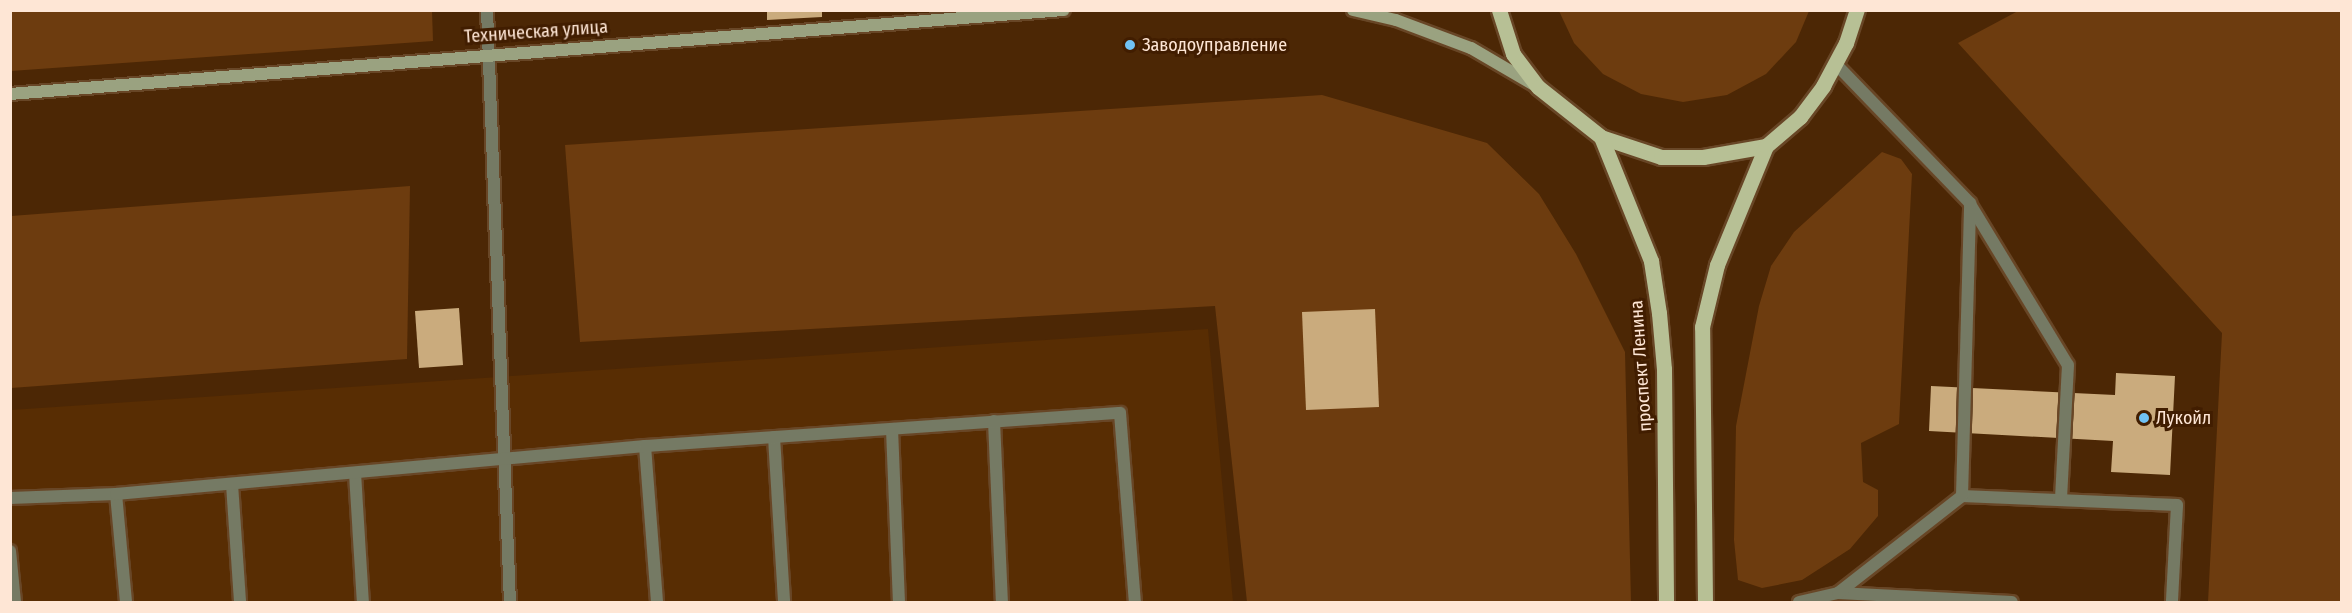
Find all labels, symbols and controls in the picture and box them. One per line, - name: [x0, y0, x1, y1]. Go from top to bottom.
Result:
- street label: Техническая улица: [463, 16, 609, 48]
- place label: Заводоуправление: [1142, 34, 1287, 56]
- marker: Заводоуправление: [1123, 38, 1137, 52]
- street label: проспект Ленина: [1626, 299, 1656, 433]
- place label: Лукойл: [2156, 407, 2211, 429]
- marker: Лукойл: [2137, 411, 2151, 425]

